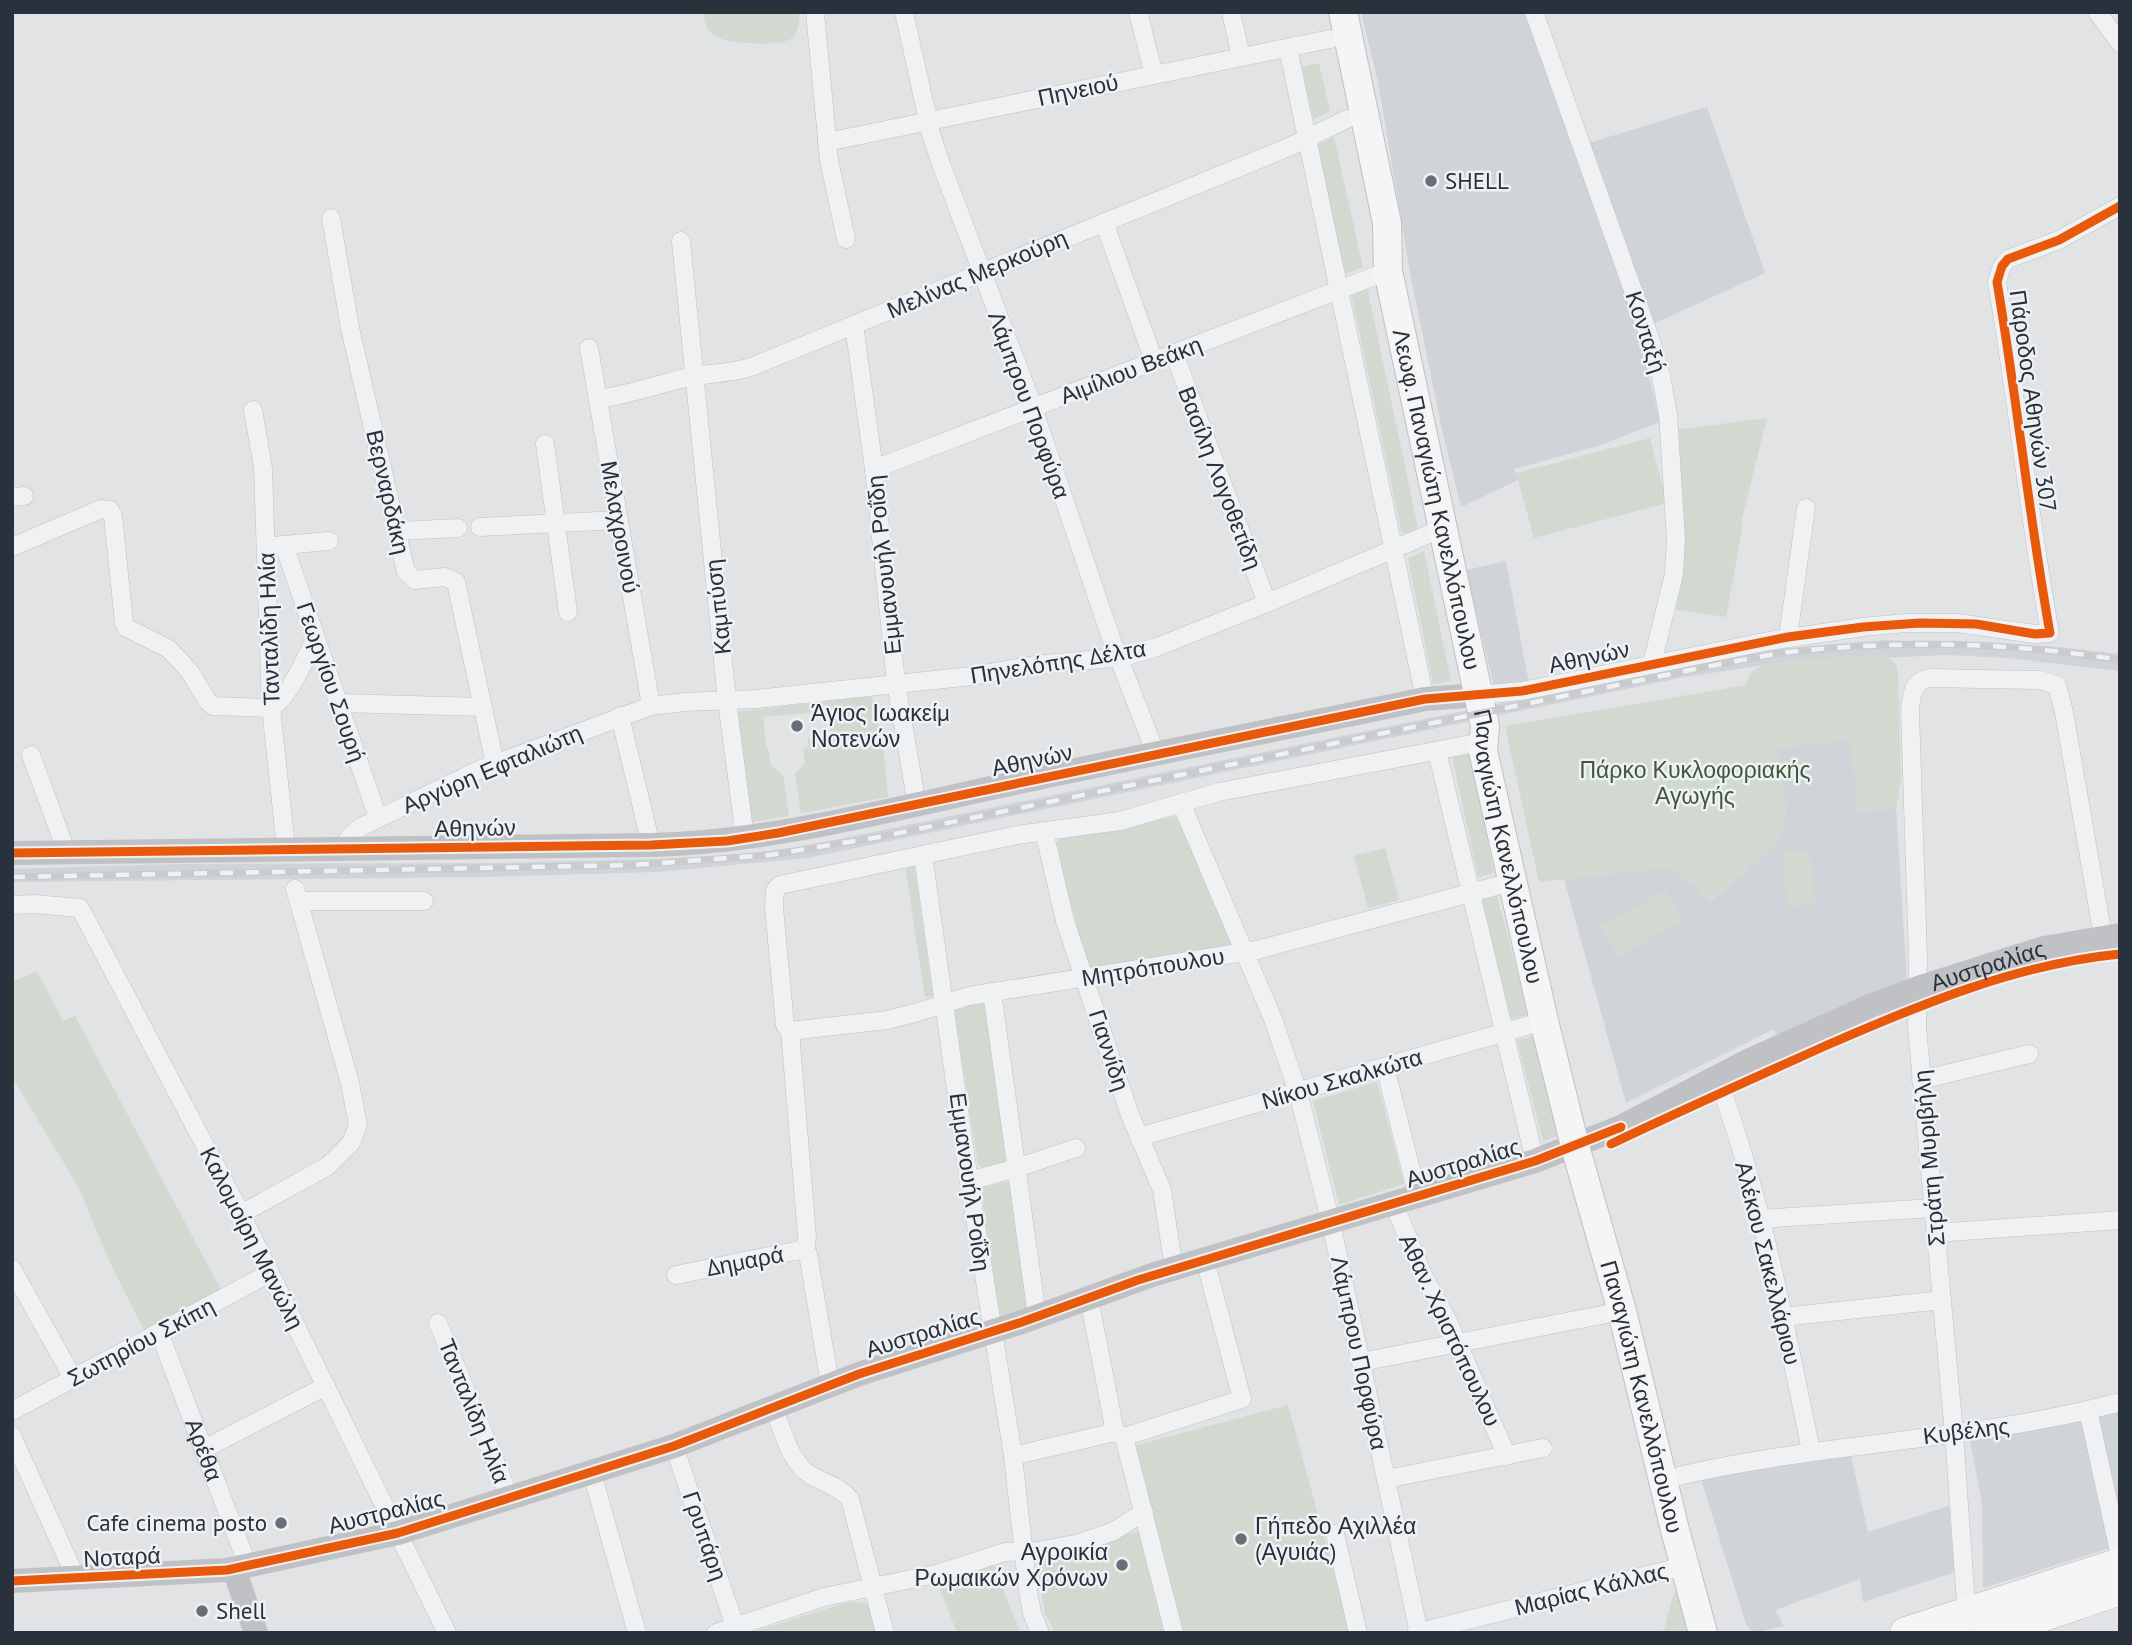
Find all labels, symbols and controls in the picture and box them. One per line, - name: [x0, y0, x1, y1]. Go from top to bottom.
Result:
- street label: Πηνειού: [1035, 67, 1121, 112]
- place label: SHELL: [1445, 166, 1509, 195]
- marker: SHELL: [1423, 173, 1439, 189]
- street label: Μελίνας Μερκούρη: [882, 222, 1071, 325]
- street label: Κονταξή: [1620, 287, 1673, 377]
- street label: Πάροδος Αθηνών 307: [2004, 288, 2063, 514]
- street label: Λάμπρου Πορφύρα: [982, 307, 1077, 503]
- street label: Λεωφ. Παναγιώτη Κανελλόπουλου: [1387, 326, 1488, 672]
- street label: Αιμίλιου Βεάκη: [1056, 329, 1206, 410]
- street label: Βασίλη Λογοθετίδη: [1172, 382, 1269, 573]
- street label: Βερναρδάκη: [360, 427, 417, 557]
- street label: Μελαχροινού: [595, 459, 646, 595]
- street label: Εμμανουήλ Ροΐδη: [860, 474, 907, 656]
- street label: Τανταλίδη Ηλία: [251, 552, 286, 706]
- street label: Καμπύση: [698, 558, 737, 656]
- street label: Γεωργίου Σουρή: [290, 598, 372, 766]
- street label: Πηνελόπης Δέλτα: [968, 633, 1148, 690]
- street label: Αθηνών: [1546, 634, 1632, 679]
- place label: Άγιος Ιωακείμ Νοτενών: [811, 698, 950, 753]
- street label: Παναγιώτη Κανελλόπουλου: [1468, 707, 1550, 986]
- street label: Αργύρη Εφταλιώτη: [397, 718, 586, 820]
- marker: Άγιος Ιωακείμ Νοτενών: [789, 718, 805, 734]
- street label: Αθηνών: [989, 737, 1075, 782]
- park label: Πάρκο Κυκλοφοριακής Αγωγής: [1579, 755, 1811, 810]
- street label: Αθηνών: [434, 812, 516, 843]
- street label: Αυστραλίας: [1927, 934, 2049, 997]
- street label: Μητρόπουλου: [1080, 941, 1226, 992]
- street label: Γιαννίδη: [1083, 1006, 1136, 1094]
- street label: Νίκου Σκαλκώτα: [1258, 1042, 1425, 1115]
- street label: Στράτη Μυριβήλη: [1906, 1069, 1951, 1247]
- street label: Εμμανουήλ Ροΐδη: [944, 1091, 997, 1273]
- street label: Αυστραλίας: [1402, 1131, 1524, 1194]
- street label: Καλομοίρη Μανώλη: [194, 1142, 311, 1334]
- street label: Αλέκου Σακελλάριου: [1729, 1158, 1808, 1368]
- street label: Αθαν. Χριστόπουλου: [1393, 1229, 1508, 1431]
- street label: Δημαρά: [704, 1239, 786, 1282]
- street label: Λάμπρου Πορφύρα: [1325, 1253, 1394, 1453]
- street label: Παναγιώτη Κανελλόπουλου: [1594, 1257, 1690, 1536]
- street label: Σωτηρίου Σκίπη: [62, 1291, 219, 1392]
- street label: Αυστραλίας: [862, 1301, 984, 1364]
- street label: Τανταλίδη Ηλία: [432, 1334, 517, 1487]
- street label: Κυβέλης: [1921, 1411, 2011, 1450]
- street label: Αρέθα: [179, 1414, 229, 1485]
- street label: Αυστραλίας: [325, 1483, 447, 1540]
- street label: Γρυπάρη: [677, 1487, 734, 1584]
- place label: Cafe cinema posto: [87, 1508, 267, 1537]
- place label: Γήπεδο Αχιλλέα (Αγυιάς): [1255, 1511, 1416, 1566]
- marker: Cafe cinema posto: [273, 1515, 289, 1531]
- marker: Γήπεδο Αχιλλέα (Αγυιάς): [1233, 1531, 1249, 1547]
- place label: Αγροικία Ρωμαικών Χρόνων: [915, 1537, 1108, 1592]
- street label: Νοταρά: [83, 1540, 161, 1573]
- street label: Μαρίας Κάλλας: [1511, 1556, 1670, 1622]
- marker: Αγροικία Ρωμαικών Χρόνων: [1114, 1557, 1130, 1573]
- place label: Shell: [216, 1596, 266, 1625]
- marker: Shell: [194, 1603, 210, 1619]

